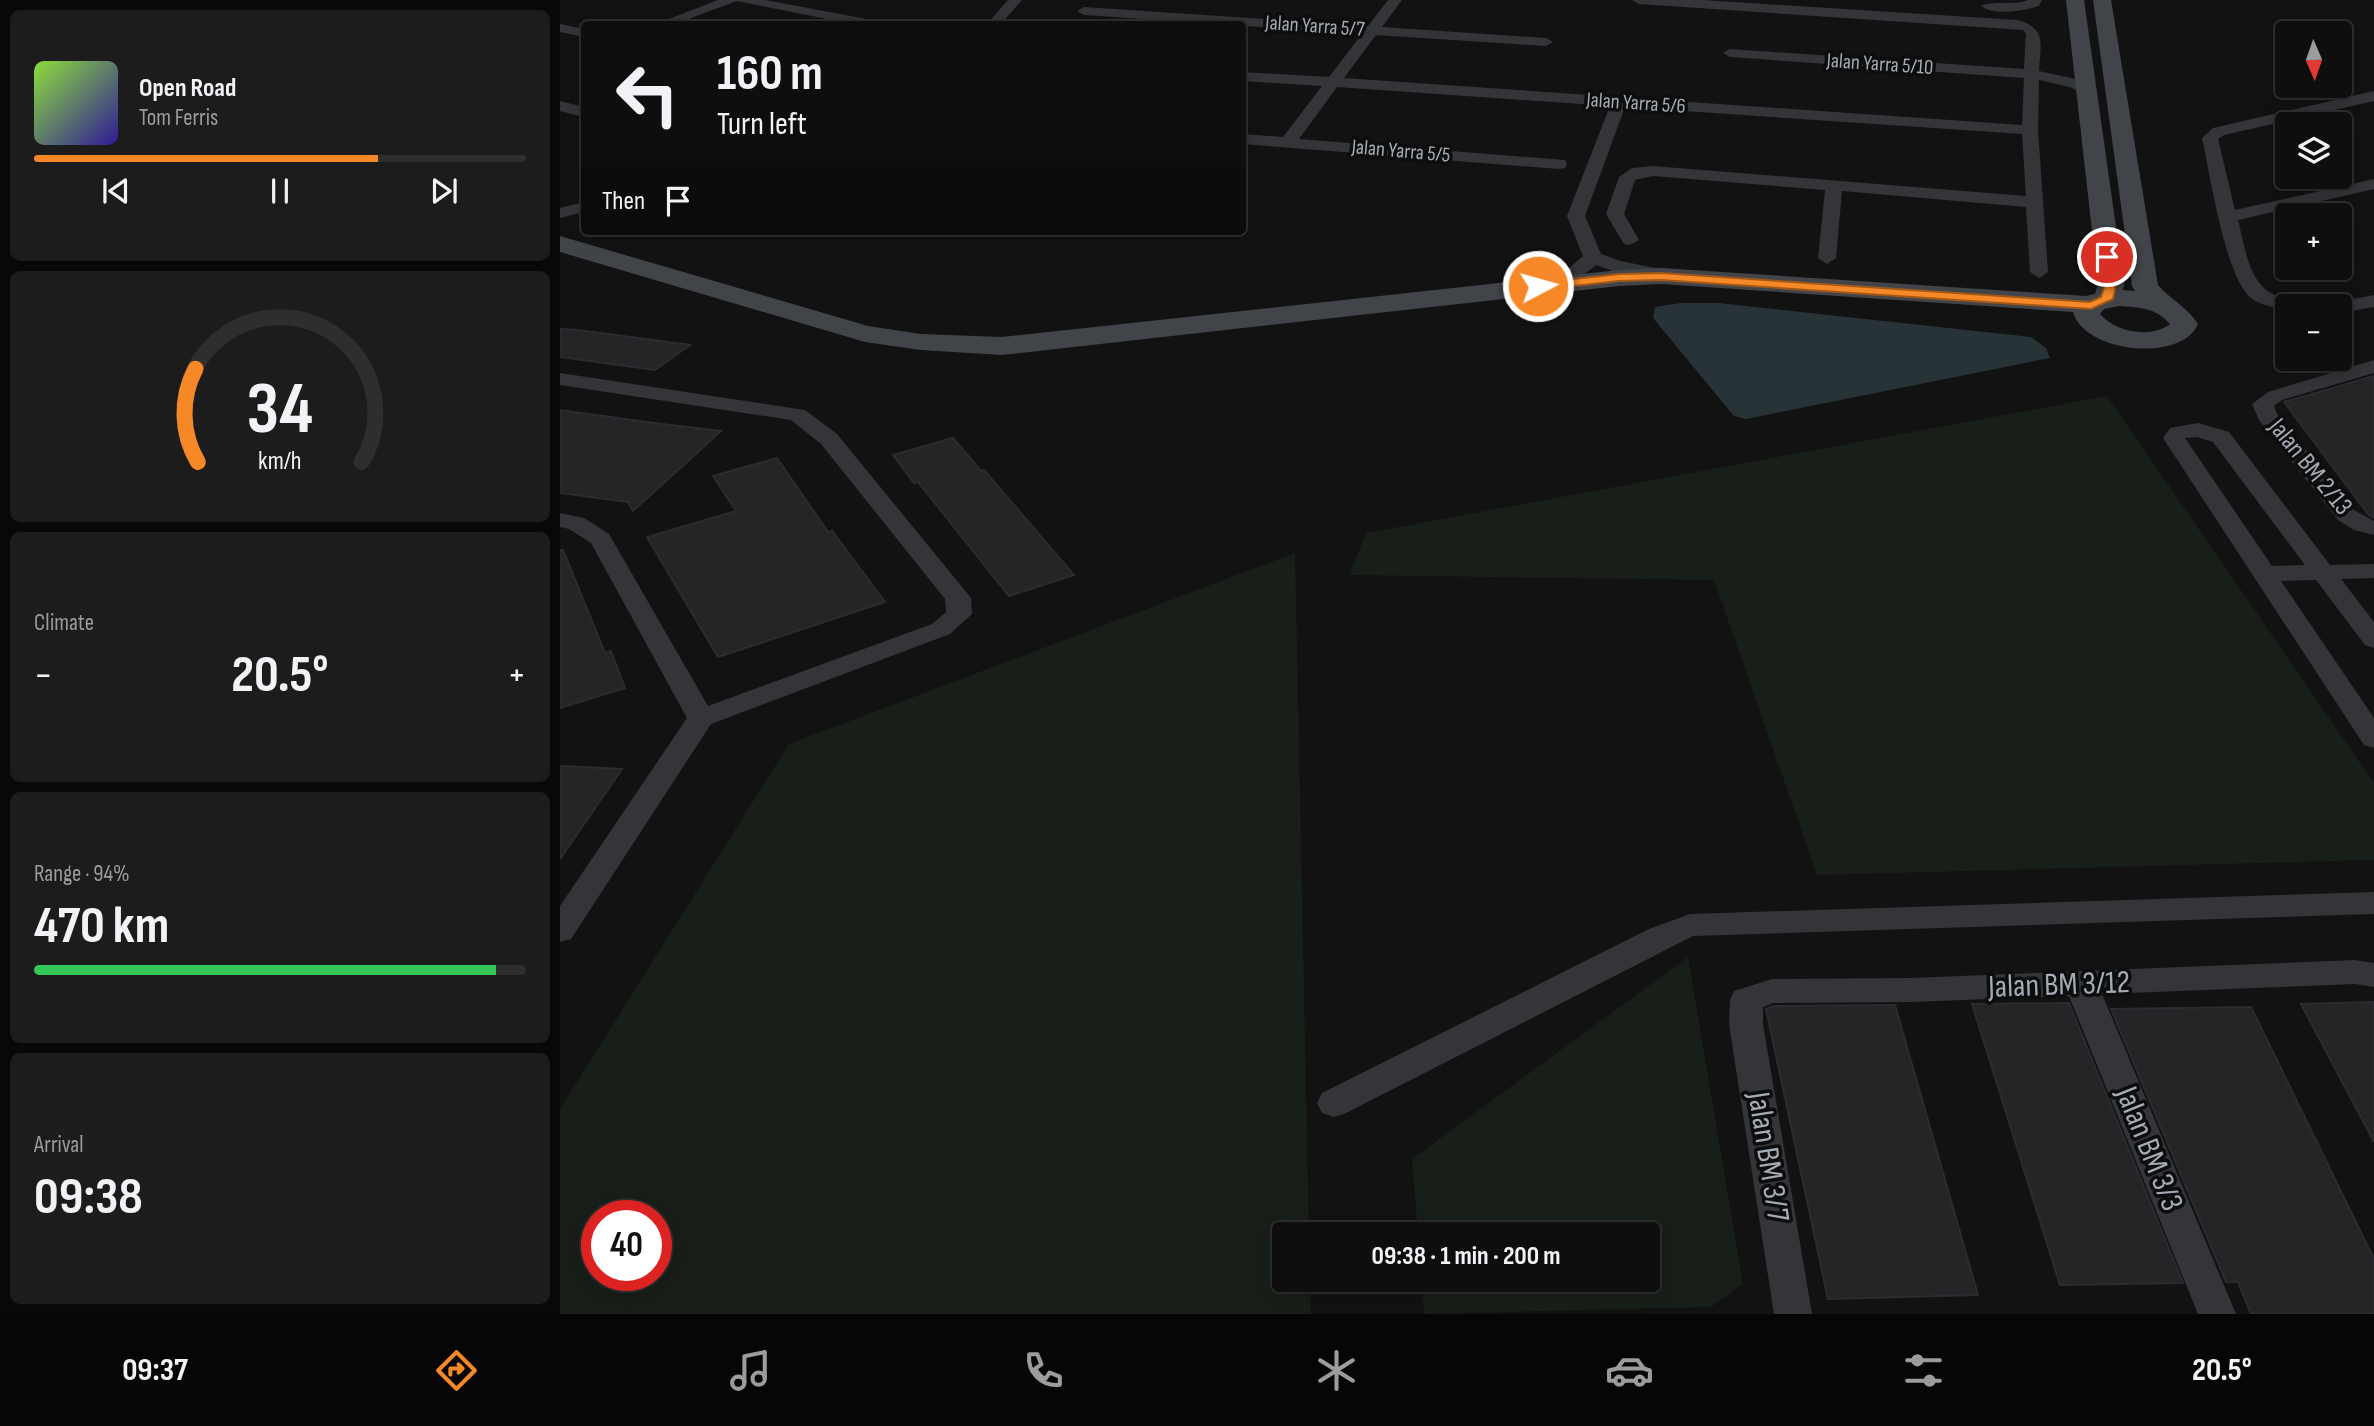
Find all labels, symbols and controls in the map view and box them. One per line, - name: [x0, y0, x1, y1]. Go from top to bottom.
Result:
- street label: Jalan Yarra 5/7: [1263, 10, 1366, 42]
- north arrow: [2275, 21, 2352, 98]
- map controls: [2275, 21, 2352, 371]
- text: 160 m: [717, 45, 823, 104]
- street label: Jalan Yarra 5/10: [1825, 48, 1934, 80]
- icon: left: [602, 49, 693, 140]
- text: Open Road: [139, 73, 236, 104]
- street label: Jalan Yarra 5/6: [1584, 87, 1687, 119]
- text: Tom Ferris: [139, 104, 218, 132]
- text: Turn left: [717, 105, 807, 144]
- button: layers: [2275, 112, 2352, 189]
- street label: Jalan Yarra 5/5: [1350, 134, 1451, 168]
- icon: previous: [97, 172, 135, 210]
- icon: pause: [261, 172, 299, 210]
- icon: next: [425, 172, 463, 210]
- icon: arrive: [659, 182, 697, 220]
- text: Then: [602, 186, 645, 217]
- button: +: [2275, 203, 2352, 280]
- pin: [2077, 227, 2137, 287]
- icon: arrive: [2088, 238, 2126, 276]
- position arrow: [1501, 249, 1575, 323]
- button: −: [2275, 294, 2352, 371]
- text: 34: [247, 367, 313, 455]
- street label: Jalan BM 2/13: [2261, 412, 2358, 522]
- text: km/h: [258, 446, 302, 477]
- text: Climate: [34, 609, 94, 637]
- text: 20.5°: [231, 644, 329, 707]
- text: −: [34, 653, 53, 698]
- text: +: [507, 653, 526, 698]
- text: Range · 94%: [34, 860, 130, 888]
- text: 470 km: [34, 895, 169, 958]
- street label: Jalan BM 3/12: [1986, 963, 2131, 1007]
- street label: Jalan BM 3/3: [2106, 1080, 2192, 1217]
- street label: Jalan BM 3/7: [1738, 1088, 1798, 1225]
- text: Arrival: [34, 1131, 83, 1159]
- text: 09:38: [34, 1166, 143, 1229]
- speed limit sign: 40: [581, 1200, 672, 1291]
- text: 09:38 · 1 min · 200 m: [1372, 1241, 1560, 1272]
- icon: directions: [432, 1346, 481, 1395]
- icon: music: [726, 1346, 775, 1395]
- icon: phone: [1019, 1346, 1068, 1395]
- icon: climate: [1312, 1346, 1361, 1395]
- icon: car: [1605, 1346, 1654, 1395]
- icon: filters: [1899, 1346, 1948, 1395]
- text: 09:37: [122, 1351, 188, 1390]
- text: 20.5°: [2192, 1351, 2252, 1390]

